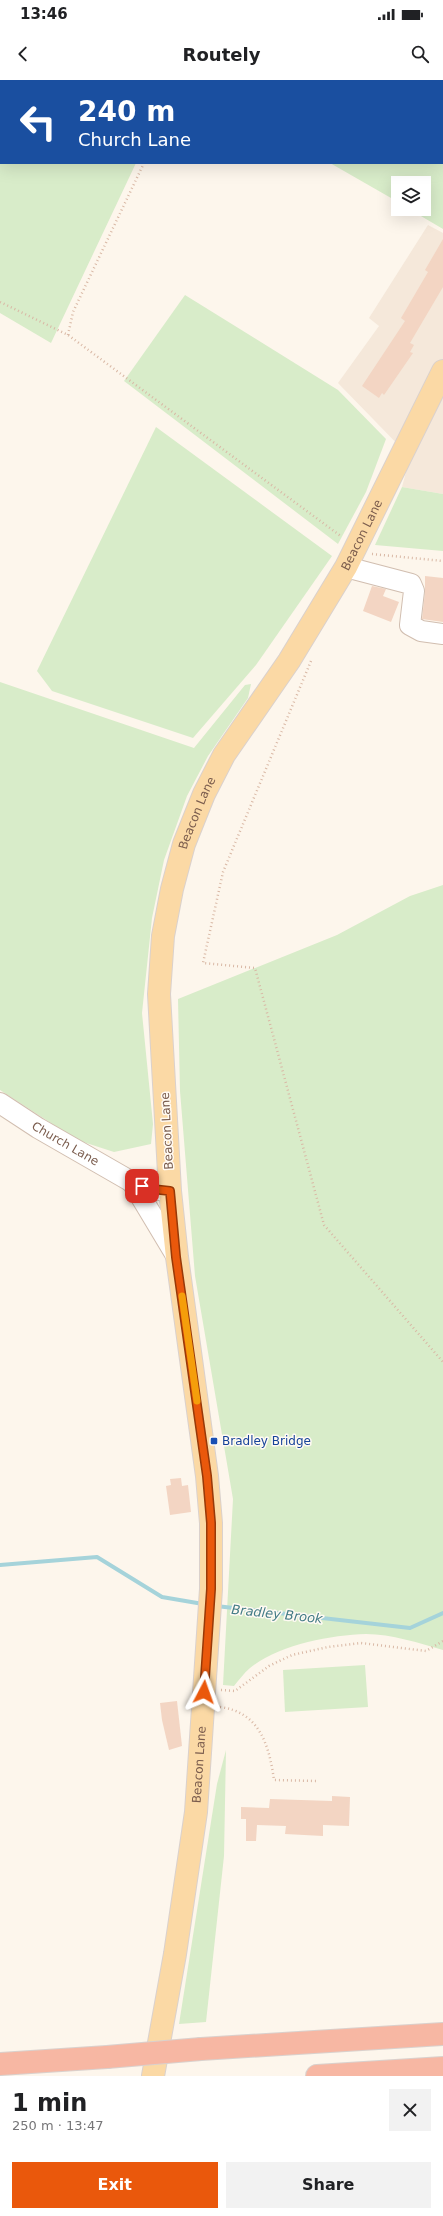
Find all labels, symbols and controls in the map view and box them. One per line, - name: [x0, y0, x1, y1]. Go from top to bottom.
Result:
- text: 13:46: [20, 5, 68, 23]
- icon: back: [12, 43, 34, 65]
- icon: search: [409, 43, 431, 65]
- text: Routely: [183, 44, 260, 65]
- text: 240 m: [78, 95, 175, 128]
- icon: left: [12, 96, 64, 148]
- text: Church Lane: [78, 129, 191, 150]
- map controls: [391, 176, 431, 216]
- button: layers: [391, 176, 431, 216]
- street label: Beacon Lane: [338, 497, 385, 573]
- street label: Beacon Lane: [176, 774, 219, 851]
- street label: Beacon Lane: [158, 1092, 176, 1170]
- street label: Church Lane: [29, 1119, 101, 1169]
- pin: [125, 1169, 159, 1203]
- icon: arrive: [131, 1175, 153, 1197]
- place label: Bradley Bridge: [222, 1434, 311, 1448]
- marker: Bradley Bridge: [209, 1436, 219, 1446]
- water label: Bradley Brook: [231, 1602, 324, 1626]
- position arrow: [183, 1671, 225, 1713]
- street label: Beacon Lane: [190, 1726, 209, 1804]
- text: 1 min: [12, 2089, 87, 2117]
- button: close: [389, 2089, 431, 2131]
- text: 250 m · 13:47: [12, 2118, 103, 2133]
- button: Exit: [12, 2162, 218, 2208]
- button: Share: [226, 2162, 431, 2208]

